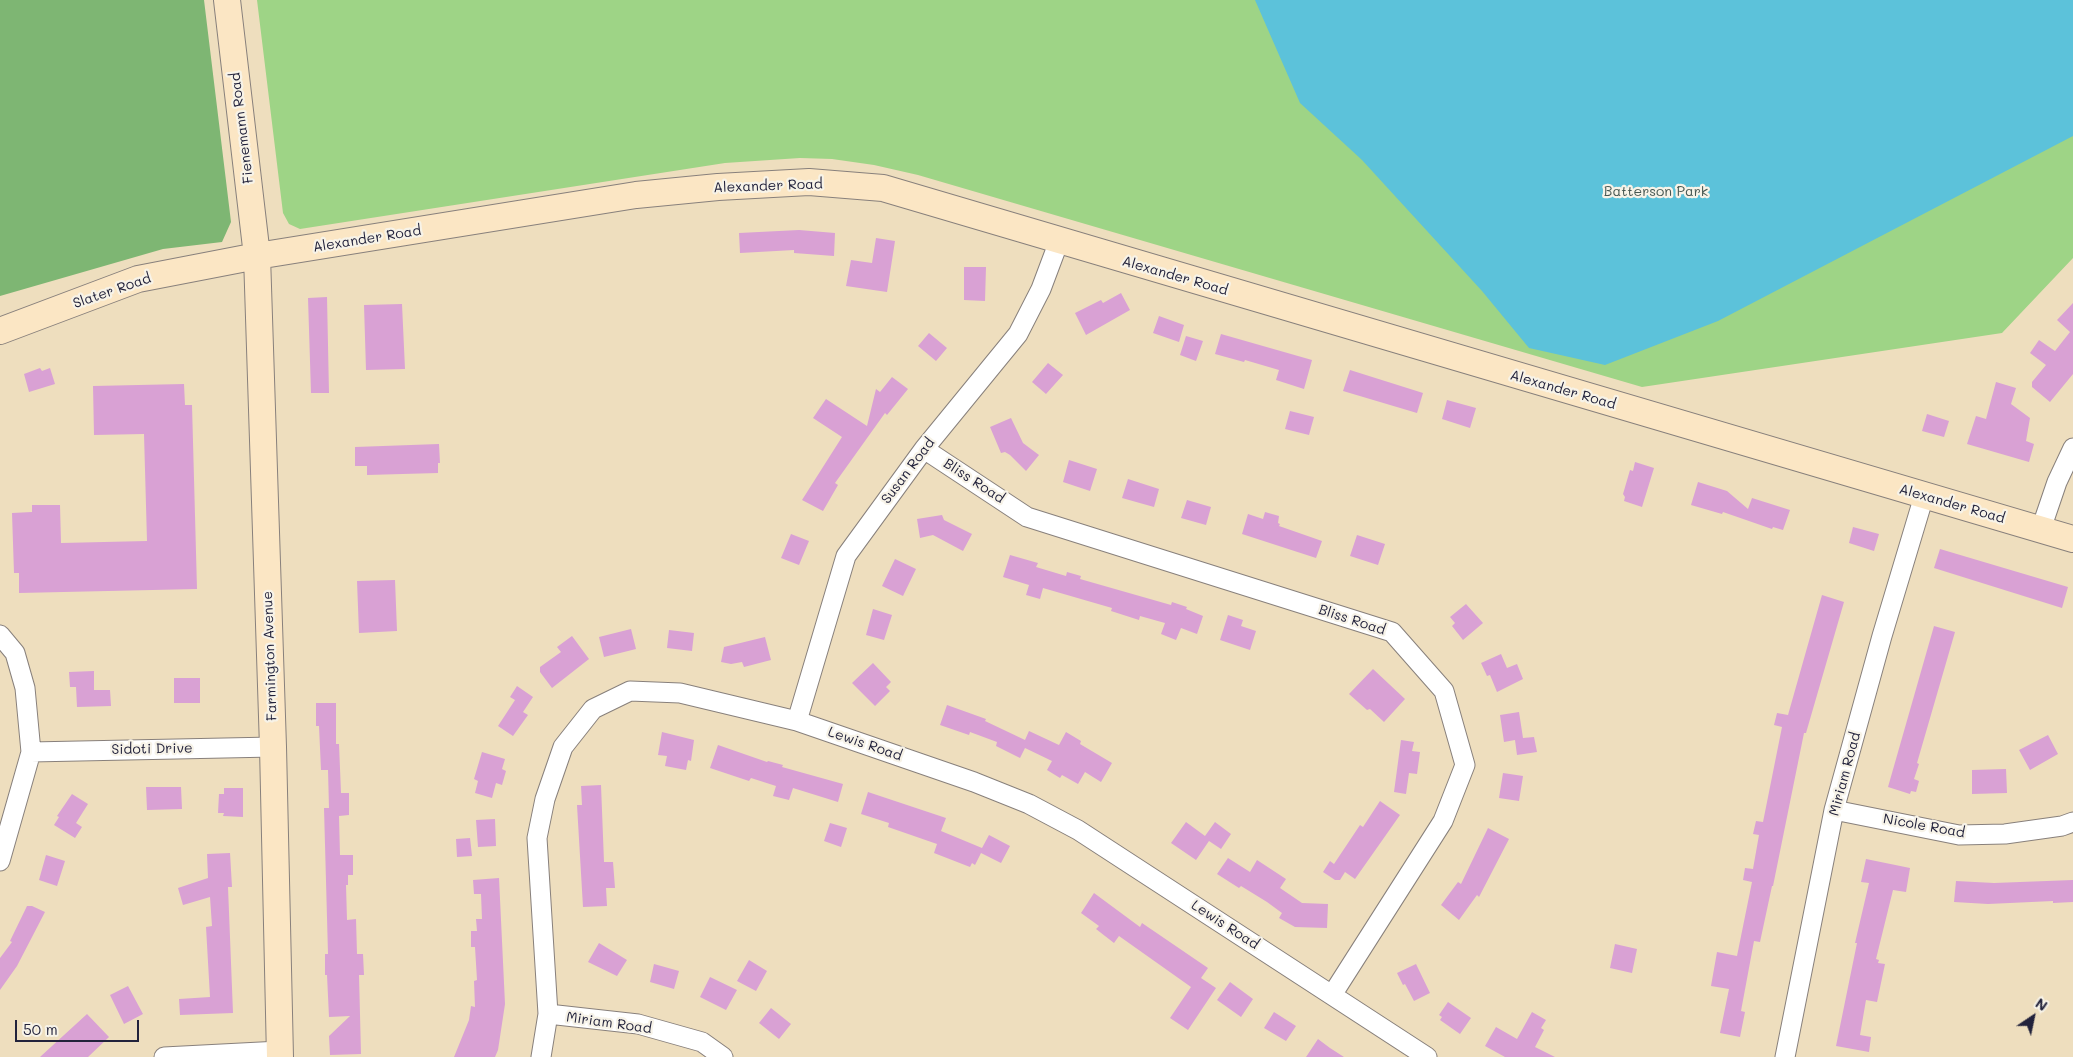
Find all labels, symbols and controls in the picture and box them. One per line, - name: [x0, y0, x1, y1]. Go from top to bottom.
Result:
- street label: Fienemann Road: [227, 71, 257, 185]
- street label: Alexander Road: [713, 176, 823, 196]
- park label: Batterson Park: [1604, 184, 1708, 200]
- street label: Alexander Road: [312, 222, 422, 256]
- street label: Alexander Road: [1120, 253, 1230, 299]
- street label: Slater Road: [71, 270, 153, 312]
- street label: Alexander Road: [1508, 367, 1618, 413]
- street label: Susan Road: [878, 435, 938, 507]
- street label: Bliss Road: [940, 455, 1008, 507]
- street label: Alexander Road: [1897, 481, 2007, 527]
- street label: Farmington Avenue: [259, 591, 281, 721]
- street label: Bliss Road: [1316, 601, 1388, 639]
- street label: Lewis Road: [826, 723, 904, 765]
- street label: Miriam Road: [1826, 730, 1864, 818]
- street label: Sidoti Drive: [111, 740, 193, 758]
- street label: Nicole Road: [1882, 811, 1966, 841]
- street label: Lewis Road: [1188, 897, 1262, 953]
- north arrow: [2008, 992, 2058, 1042]
- text: N: [2032, 993, 2051, 1015]
- street label: Miriam Road: [565, 1009, 653, 1037]
- scale bar: [18, 1010, 141, 1042]
- text: 50 m: [23, 1019, 58, 1039]

